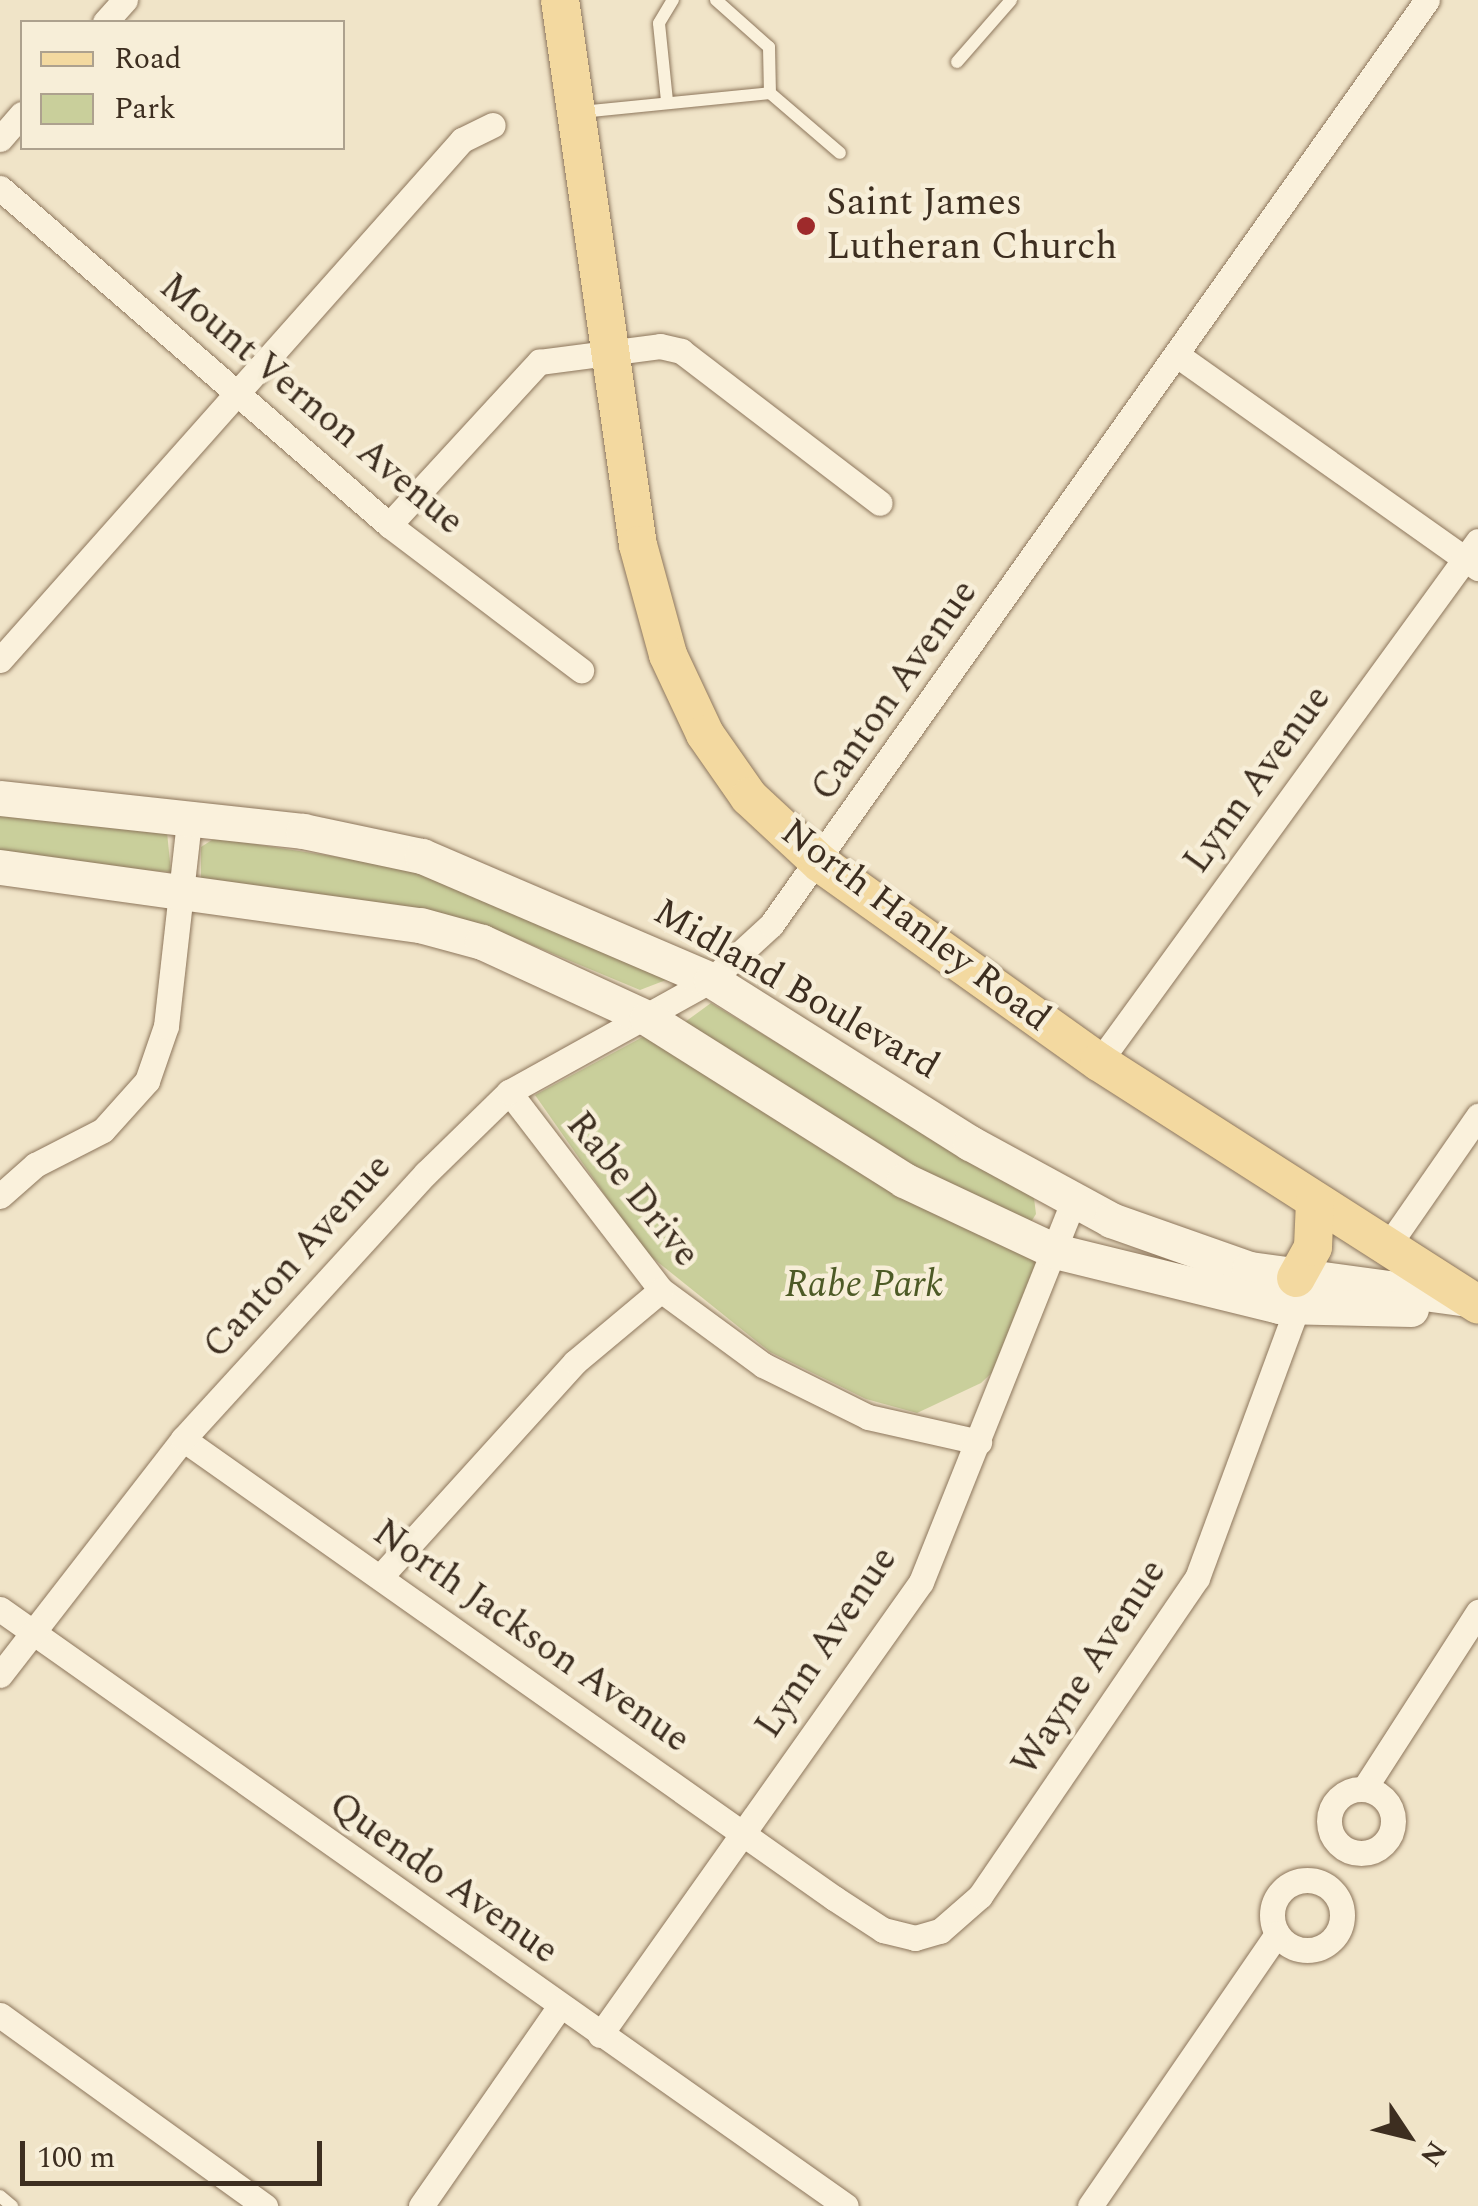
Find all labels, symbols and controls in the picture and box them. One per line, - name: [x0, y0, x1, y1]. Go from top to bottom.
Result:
- legend: [20, 20, 345, 150]
- text: Road: [114, 36, 182, 82]
- text: Park: [114, 86, 176, 132]
- place label: Saint James Lutheran Church: [826, 181, 1117, 270]
- marker: Saint James Lutheran Church: [795, 215, 817, 237]
- street label: Mount Vernon Avenue: [150, 265, 472, 545]
- street label: Canton Avenue: [802, 572, 988, 810]
- street label: Lynn Avenue: [1175, 677, 1341, 883]
- street label: North Hanley Road: [771, 810, 1059, 1042]
- street label: Midland Boulevard: [645, 890, 947, 1090]
- street label: Rabe Drive: [556, 1103, 708, 1277]
- street label: Canton Avenue: [194, 1145, 402, 1369]
- park label: Rabe Park: [785, 1263, 943, 1309]
- street label: North Jackson Avenue: [364, 1511, 698, 1763]
- street label: Lynn Avenue: [746, 1539, 908, 1747]
- street label: Wayne Avenue: [1003, 1551, 1177, 1785]
- street label: Quendo Avenue: [320, 1783, 566, 1975]
- north arrow: [1358, 2086, 1458, 2186]
- scale bar: [25, 2121, 328, 2183]
- text: N: [1409, 2132, 1457, 2175]
- text: 100 m: [37, 2135, 115, 2181]

